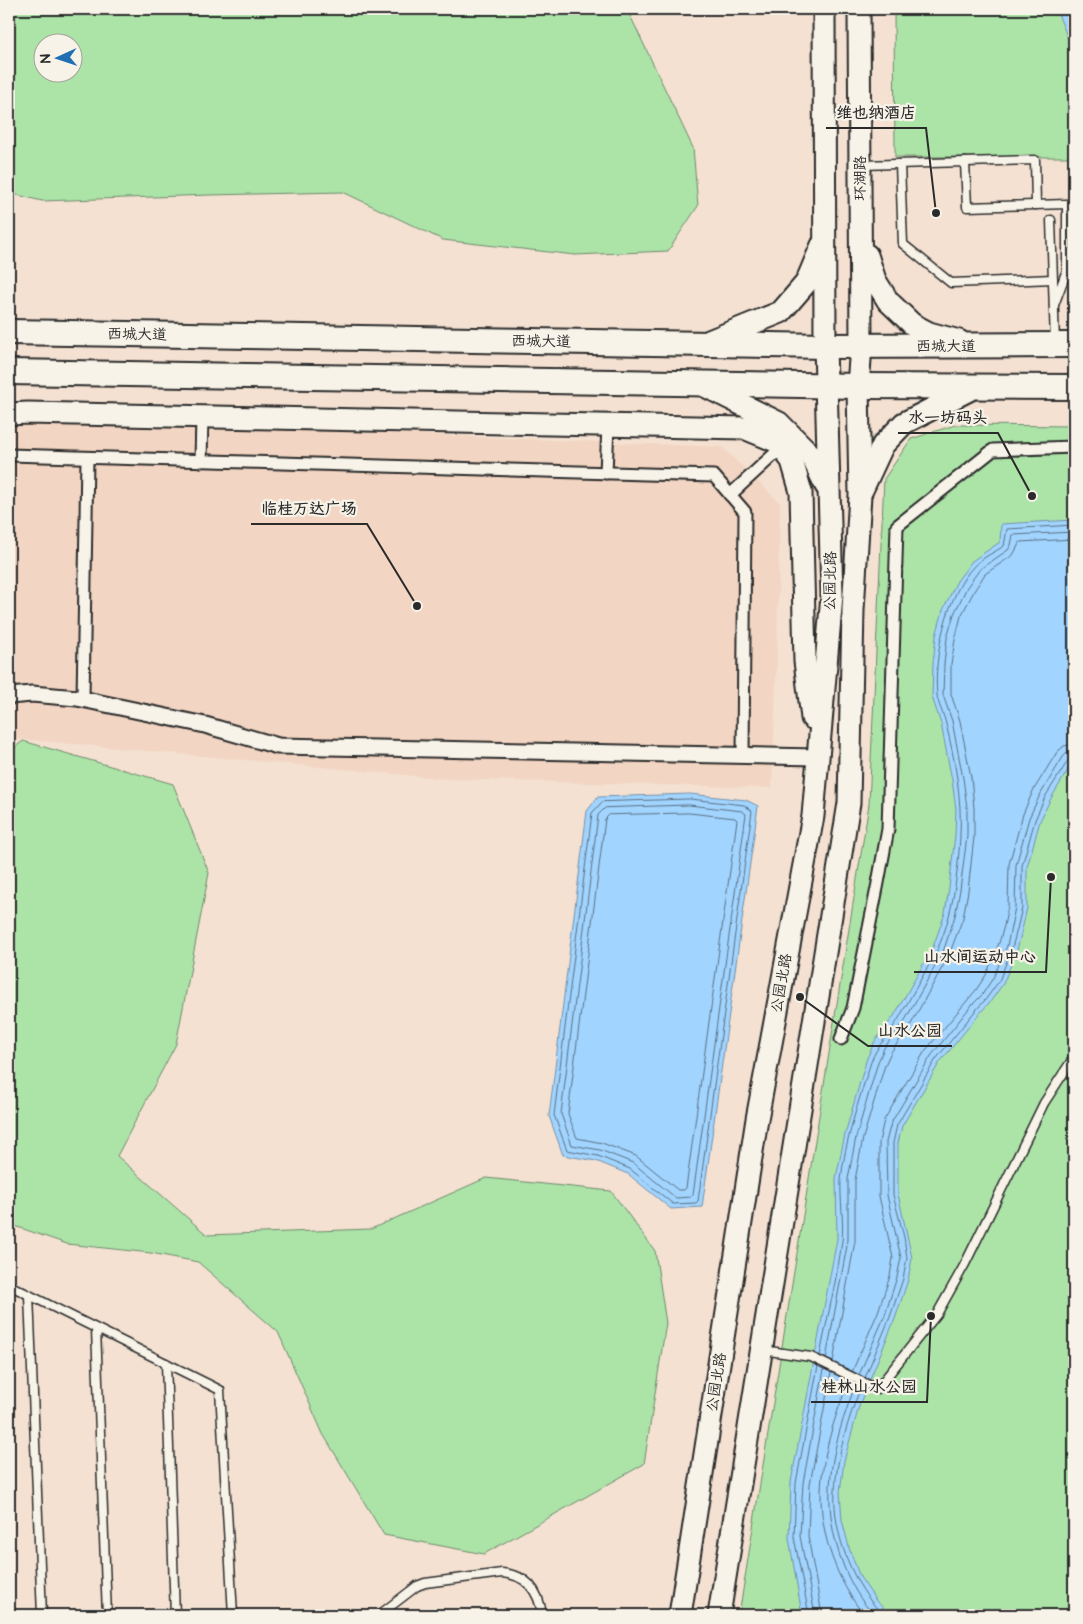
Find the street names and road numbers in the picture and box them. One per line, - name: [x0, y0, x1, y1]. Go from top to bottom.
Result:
- street label: 环湖路: [850, 155, 871, 201]
- street label: 西城大道: [107, 323, 167, 346]
- street label: 西城大道: [511, 330, 571, 353]
- street label: 西城大道: [916, 336, 976, 357]
- street label: 公园北路: [819, 551, 842, 611]
- street label: 公园北路: [766, 952, 797, 1014]
- street label: 公园北路: [701, 1351, 732, 1413]

